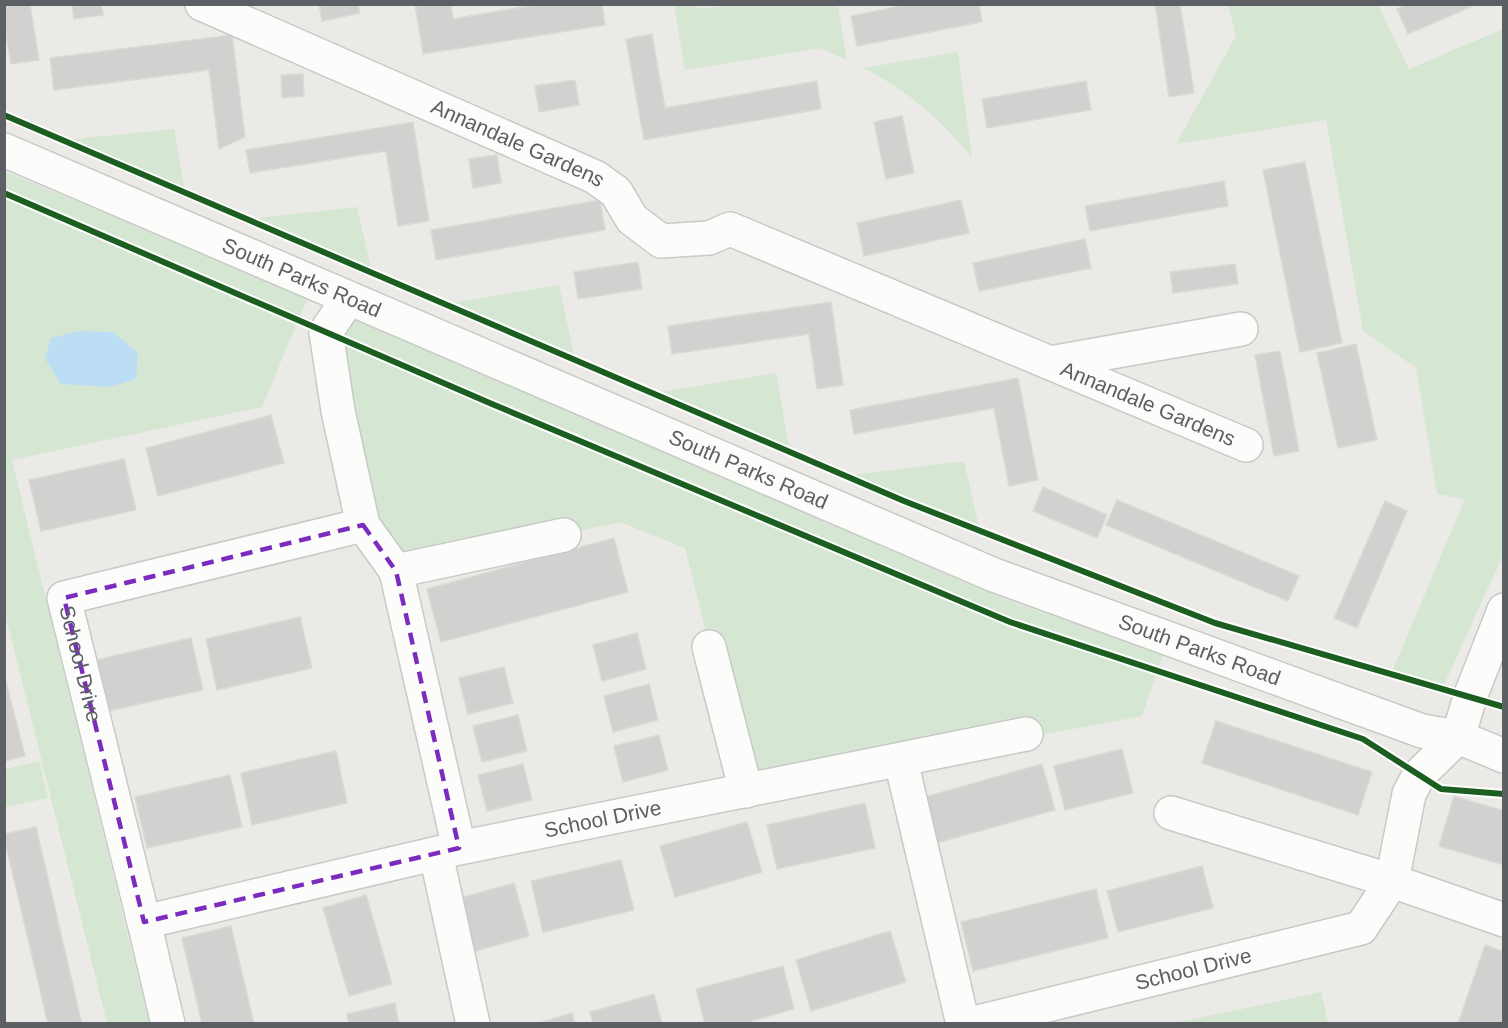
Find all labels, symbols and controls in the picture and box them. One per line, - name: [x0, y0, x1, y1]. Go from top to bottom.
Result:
- street label: Annandale Gardens: [428, 94, 609, 191]
- street label: South Parks Road: [219, 233, 385, 322]
- street label: Annandale Gardens: [1057, 357, 1239, 450]
- street label: South Parks Road: [666, 425, 831, 513]
- street label: School Drive: [55, 603, 106, 724]
- street label: South Parks Road: [1116, 609, 1284, 689]
- street label: School Drive: [542, 796, 663, 842]
- street label: School Drive: [1133, 943, 1254, 994]

